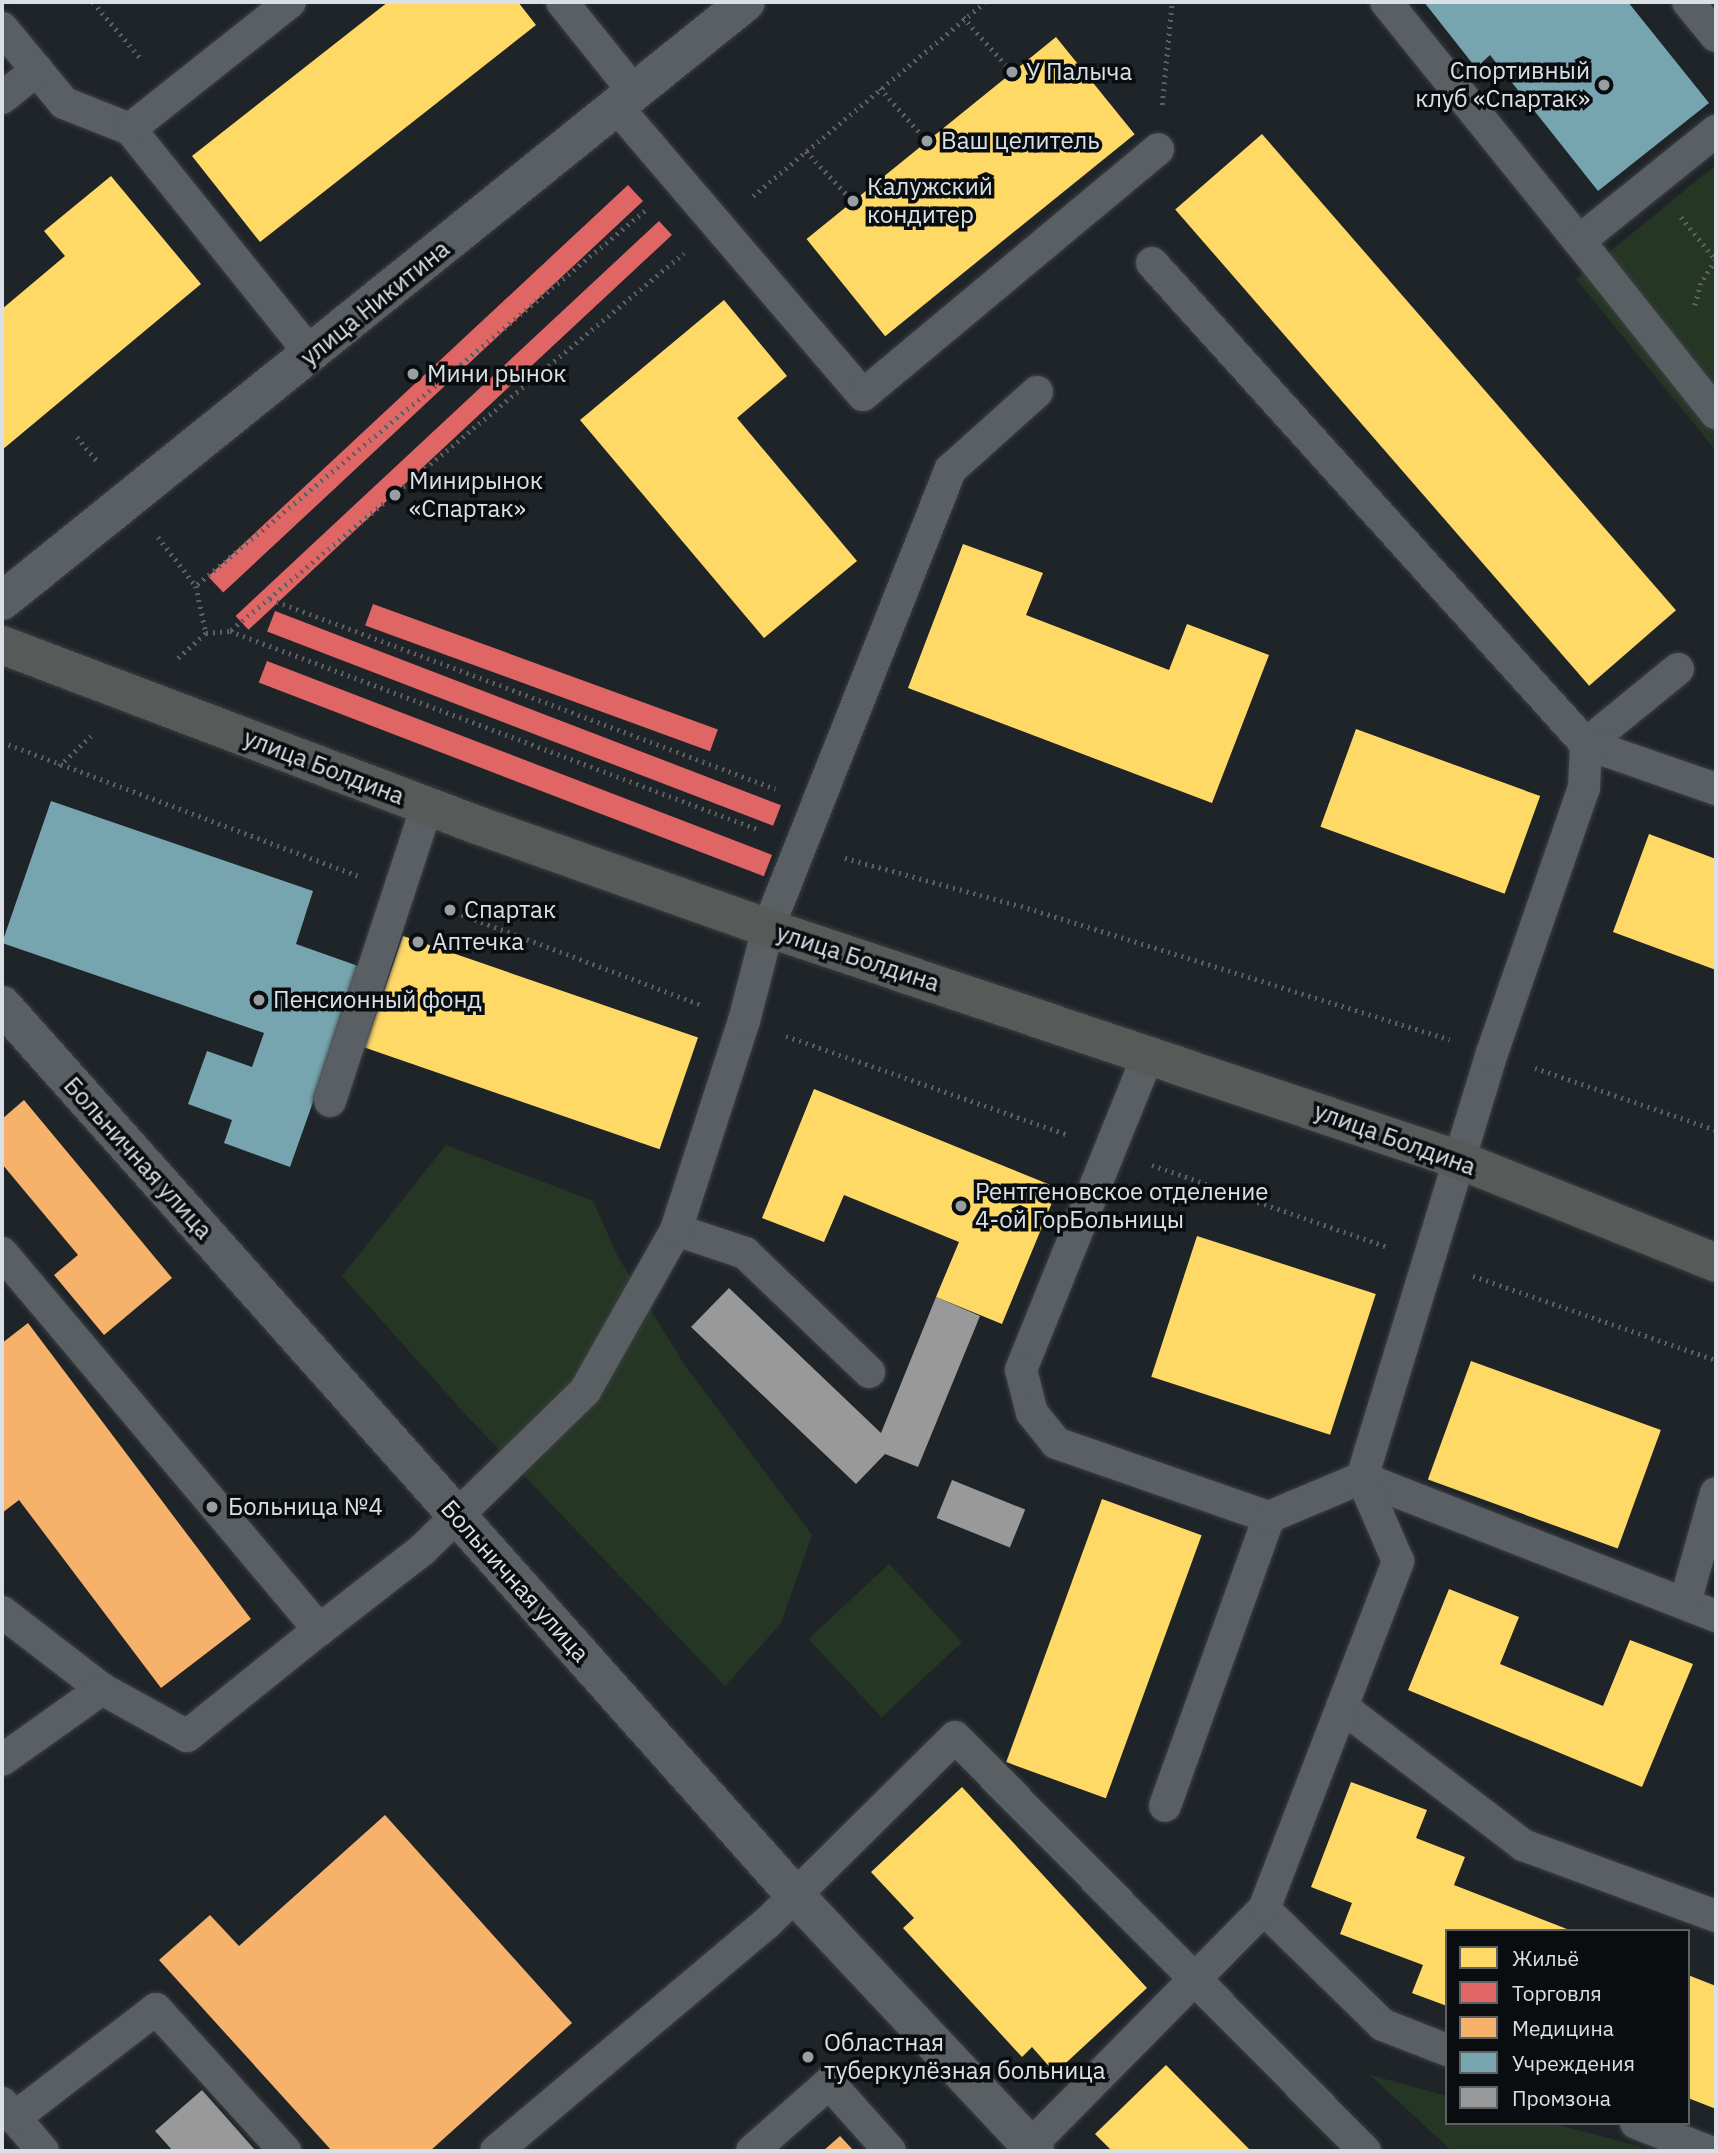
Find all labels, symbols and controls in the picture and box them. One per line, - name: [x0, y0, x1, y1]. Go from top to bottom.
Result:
- place label: Спортивный клуб «Спартак»: [1415, 57, 1590, 113]
- place label: У Палыча: [1026, 58, 1132, 86]
- marker: У Палыча: [1004, 64, 1020, 80]
- marker: Спортивный клуб «Спартак»: [1596, 77, 1612, 93]
- place label: Ваш целитель: [941, 127, 1100, 155]
- marker: Ваш целитель: [919, 133, 935, 149]
- place label: Калужский кондитер: [867, 173, 993, 229]
- marker: Калужский кондитер: [845, 193, 861, 209]
- street label: улица Никитина: [295, 234, 455, 372]
- place label: Мини рынок: [427, 360, 567, 388]
- marker: Мини рынок: [405, 366, 421, 382]
- place label: Минирынок «Спартак»: [409, 467, 543, 523]
- marker: Минирынок «Спартак»: [387, 487, 403, 503]
- street label: улица Болдина: [240, 723, 408, 811]
- place label: Спартак: [464, 896, 556, 924]
- marker: Спартак: [442, 902, 458, 918]
- street label: улица Болдина: [773, 918, 943, 998]
- place label: Аптечка: [432, 928, 524, 956]
- marker: Аптечка: [410, 934, 426, 950]
- place label: Пенсионный фонд: [273, 986, 482, 1014]
- marker: Пенсионный фонд: [251, 992, 267, 1008]
- street label: Больничная улица: [58, 1071, 218, 1245]
- street label: улица Болдина: [1310, 1096, 1480, 1182]
- place label: Рентгеновское отделение 4-ой ГорБольницы: [975, 1178, 1268, 1234]
- marker: Рентгеновское отделение 4-ой ГорБольницы: [953, 1198, 969, 1214]
- place label: Больница №4: [228, 1493, 383, 1521]
- street label: Больничная улица: [435, 1494, 595, 1668]
- marker: Больница №4: [202, 1497, 222, 1517]
- legend: [1445, 1929, 1690, 2125]
- text: Жильё: [1512, 1944, 1579, 1972]
- text: Торговля: [1512, 1979, 1602, 2007]
- text: Медицина: [1512, 2014, 1614, 2042]
- place label: Областная туберкулёзная больница: [824, 2029, 1105, 2085]
- marker: Областная туберкулёзная больница: [798, 2047, 818, 2067]
- text: Учреждения: [1512, 2049, 1635, 2077]
- text: Промзона: [1512, 2084, 1611, 2112]

